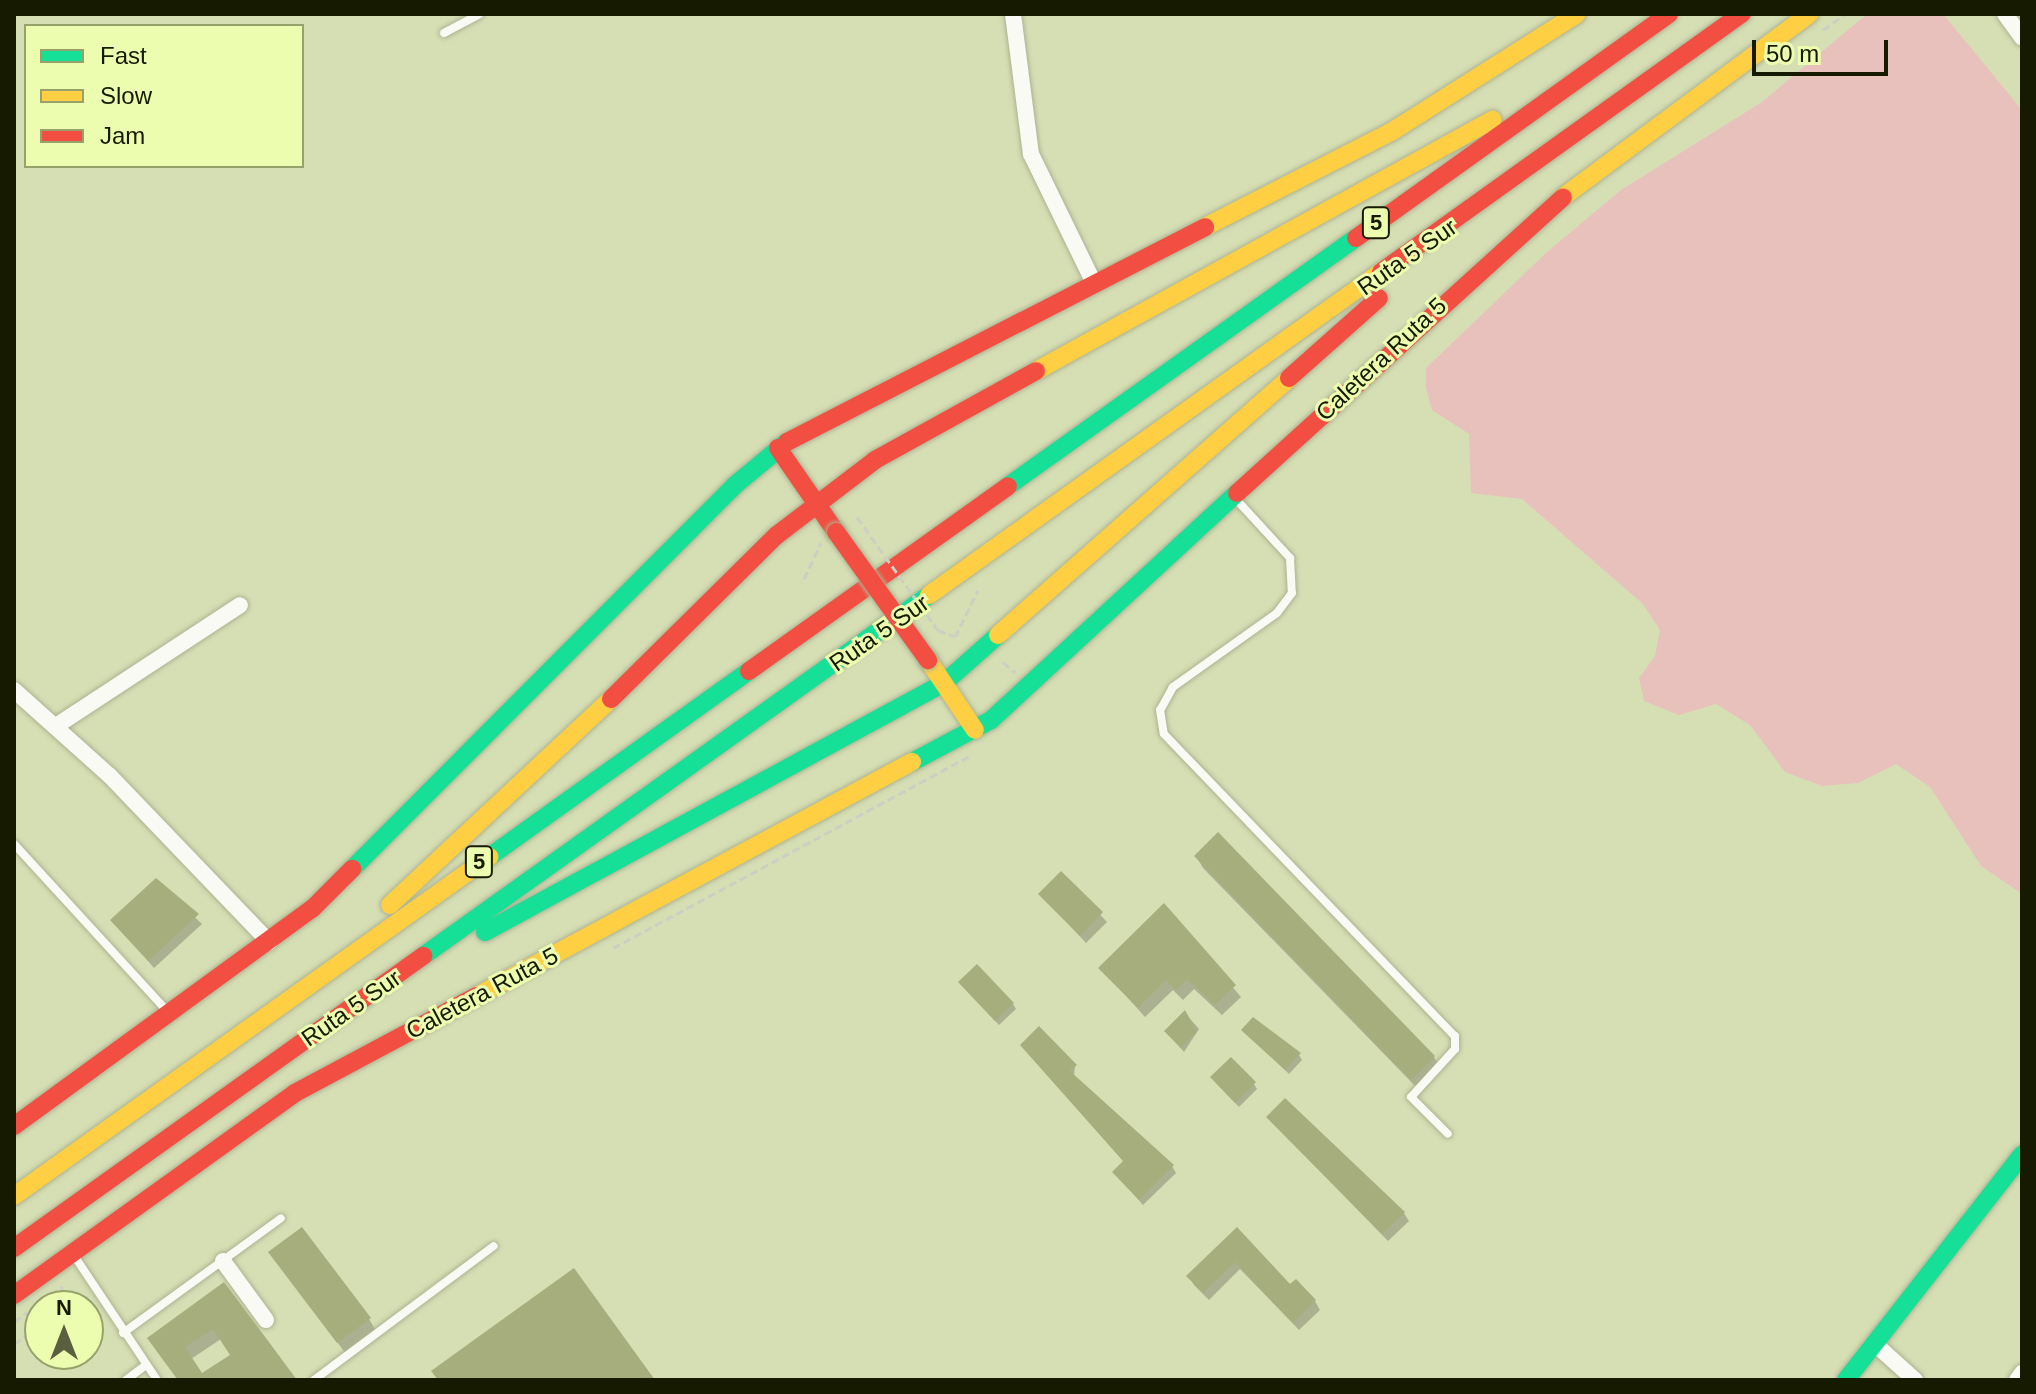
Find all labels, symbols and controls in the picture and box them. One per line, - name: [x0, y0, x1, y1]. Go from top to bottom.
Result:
- legend: [24, 24, 304, 168]
- scale bar: [1756, 24, 1892, 74]
- text: 50 m: [1766, 40, 1819, 67]
- text: Fast: [100, 42, 147, 69]
- text: Slow: [100, 82, 152, 109]
- text: Jam: [100, 122, 145, 149]
- road number: 5: [1360, 205, 1392, 241]
- street label: Ruta 5 Sur: [1352, 212, 1462, 302]
- street label: Caletera Ruta 5: [1310, 291, 1452, 427]
- street label: Ruta 5 Sur: [824, 588, 934, 678]
- road number: 5: [463, 844, 495, 880]
- street label: Caletera Ruta 5: [401, 941, 563, 1045]
- street label: Ruta 5 Sur: [296, 963, 406, 1053]
- north arrow: [24, 1290, 104, 1370]
- text: N: [56, 1295, 72, 1320]

